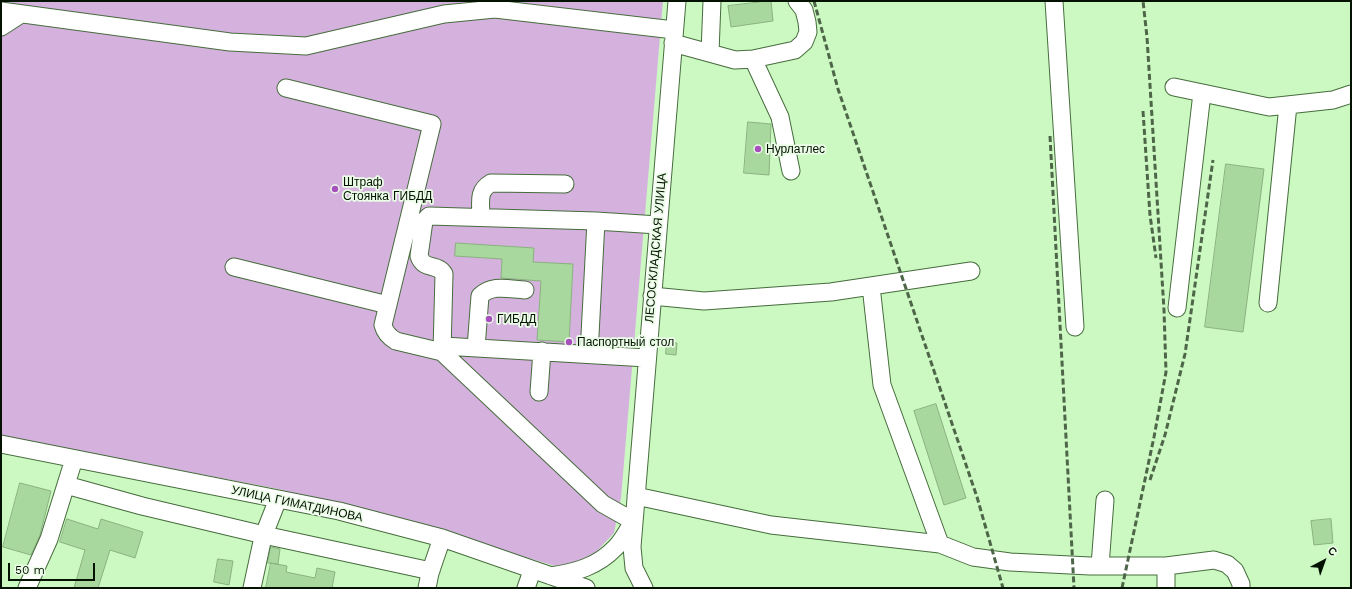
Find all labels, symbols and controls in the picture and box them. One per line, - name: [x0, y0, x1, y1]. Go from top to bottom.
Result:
- place label: Нурлатлес: [766, 142, 825, 156]
- marker: Нурлатлес: [753, 144, 763, 154]
- street label: ЛЕСОСКЛАДСКАЯ УЛИЦА: [642, 172, 670, 324]
- place label: Штраф Стоянка ГИБДД: [343, 175, 432, 203]
- marker: Штраф Стоянка ГИБДД: [330, 184, 340, 194]
- place label: ГИБДД: [497, 312, 536, 326]
- marker: ГИБДД: [484, 314, 494, 324]
- place label: Паспортный стол: [577, 335, 674, 349]
- marker: Паспортный стол: [564, 337, 574, 347]
- street label: УЛИЦА ГИМАТДИНОВА: [230, 483, 364, 525]
- north arrow: [1304, 541, 1344, 581]
- text: С: [1325, 544, 1339, 559]
- scale bar: [10, 555, 97, 581]
- text: 50 m: [15, 563, 45, 577]

